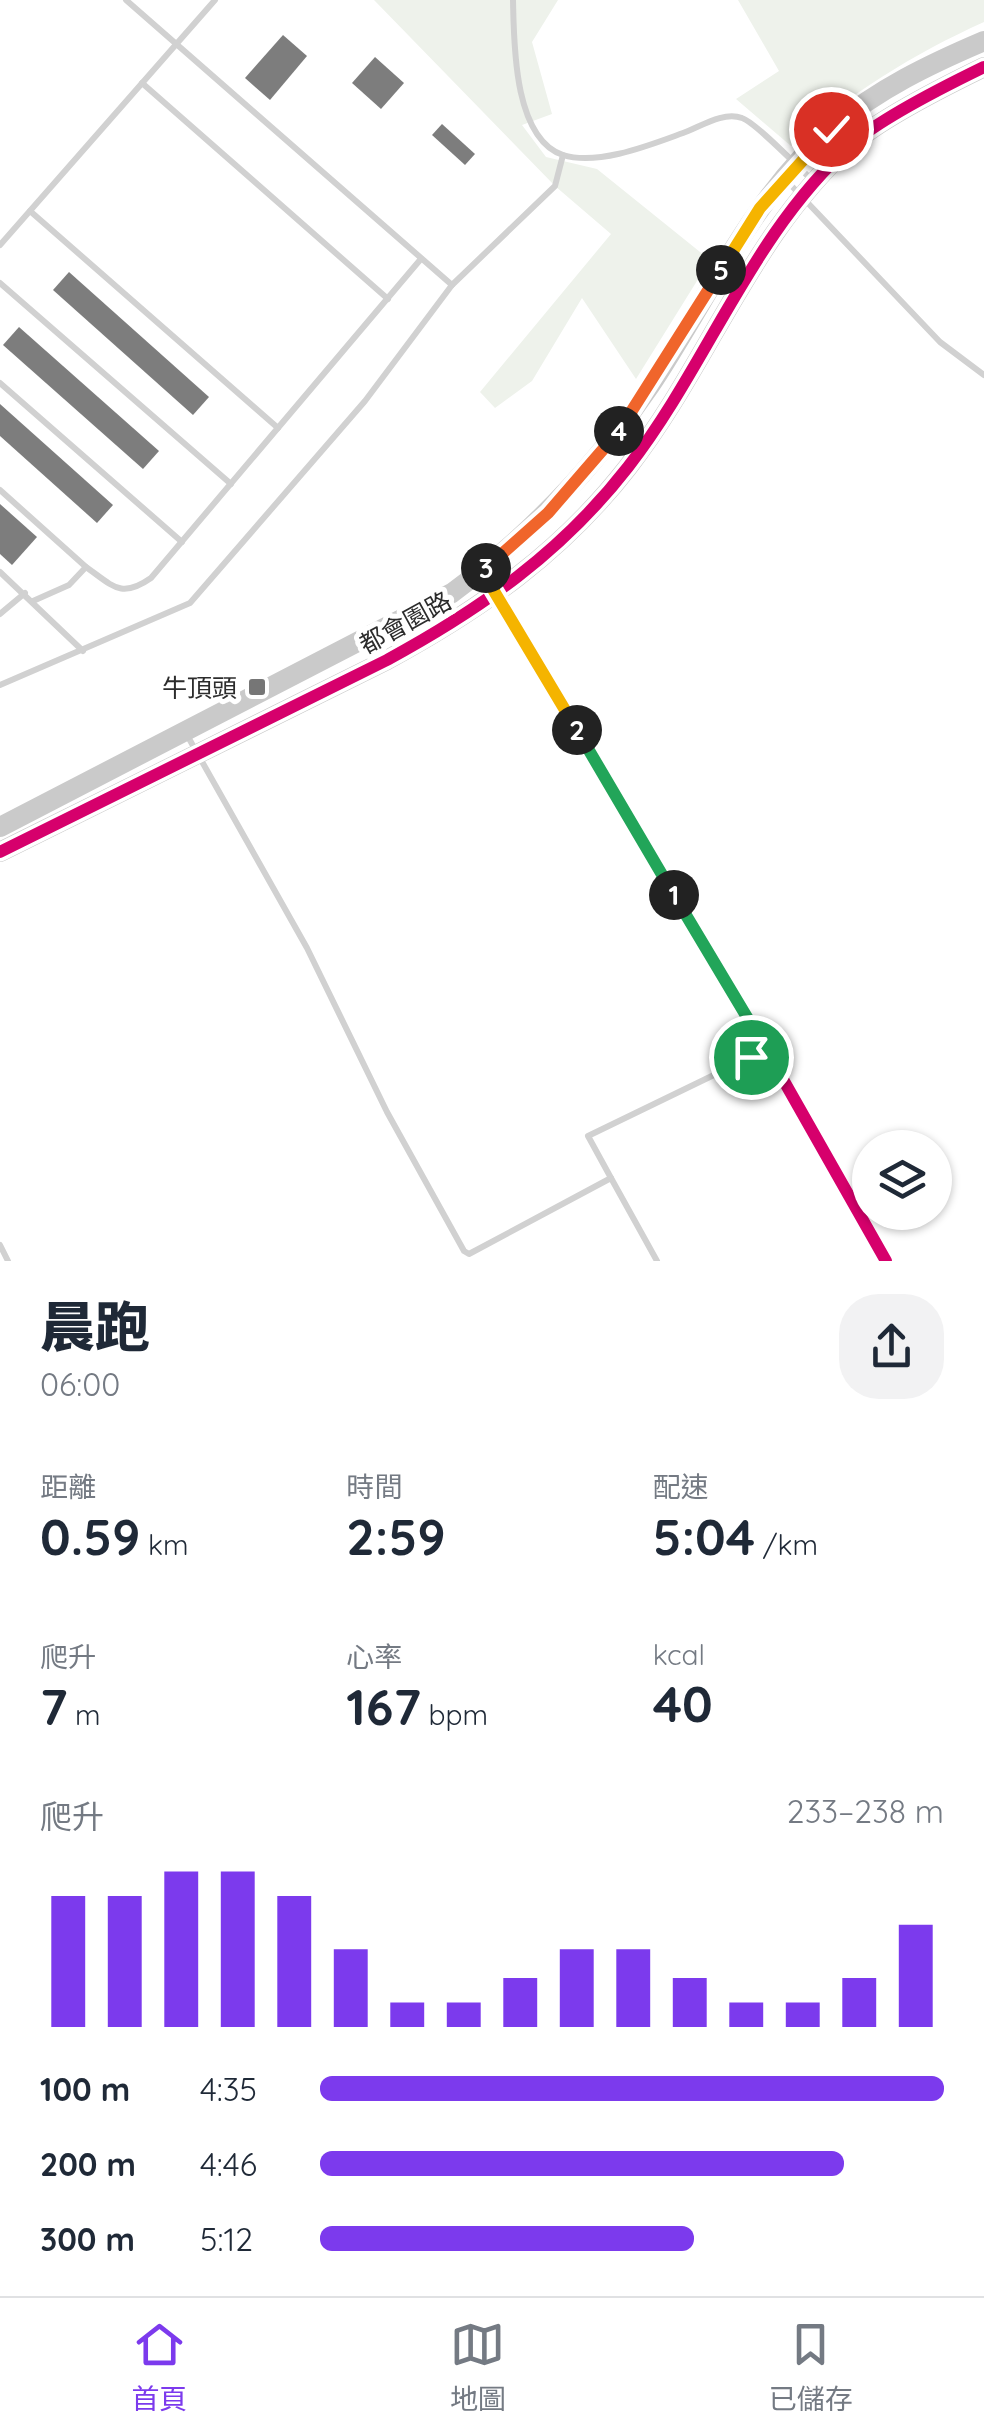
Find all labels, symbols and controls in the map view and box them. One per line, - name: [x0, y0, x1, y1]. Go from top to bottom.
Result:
- pin: [789, 87, 874, 172]
- icon: check: [804, 102, 859, 157]
- pin: 5: [696, 245, 746, 295]
- text: 5: [713, 252, 729, 287]
- pin: 4: [594, 406, 644, 456]
- text: 4: [611, 413, 627, 448]
- pin: 3: [461, 543, 511, 593]
- text: 3: [478, 550, 494, 585]
- street label: 都會園路: [354, 584, 456, 660]
- place label: 牛頂頭: [162, 672, 237, 703]
- marker: 牛頂頭: [246, 676, 268, 698]
- pin: 2: [552, 705, 602, 755]
- text: 2: [569, 712, 585, 747]
- pin: 1: [649, 870, 699, 920]
- text: 1: [669, 877, 679, 912]
- pin: [709, 1015, 794, 1100]
- icon: arrive: [724, 1030, 779, 1085]
- map controls: [852, 1130, 952, 1230]
- button: layers: [852, 1130, 952, 1230]
- text: 晨跑: [40, 1292, 150, 1361]
- button: share: [839, 1294, 944, 1399]
- text: 06:00: [40, 1364, 120, 1404]
- text: 距離: [40, 1469, 96, 1504]
- text: 時間: [346, 1469, 402, 1504]
- text: 配速: [653, 1469, 709, 1504]
- text: 0.59: [40, 1505, 140, 1568]
- text: 2:59: [346, 1505, 446, 1568]
- text: 5:04: [653, 1505, 755, 1568]
- text: km: [140, 1527, 189, 1562]
- text: /km: [755, 1527, 818, 1562]
- text: kcal: [653, 1637, 705, 1672]
- text: 爬升: [40, 1639, 96, 1674]
- text: 心率: [346, 1639, 402, 1674]
- text: 40: [653, 1672, 713, 1735]
- text: 7: [40, 1675, 67, 1738]
- text: 167: [346, 1675, 421, 1738]
- text: m: [67, 1697, 101, 1732]
- text: bpm: [421, 1697, 488, 1732]
- text: 233–238 m: [787, 1791, 944, 1831]
- text: 爬升: [40, 1796, 104, 1836]
- text: 100 m: [40, 2069, 130, 2109]
- text: 4:35: [200, 2069, 257, 2109]
- text: 200 m: [40, 2144, 136, 2184]
- text: 4:46: [200, 2144, 257, 2184]
- text: 300 m: [40, 2219, 135, 2259]
- text: 5:12: [200, 2219, 253, 2259]
- tab: 首頁: [131, 2317, 187, 2417]
- tab: 地圖: [450, 2317, 506, 2417]
- tab: 已儲存: [769, 2317, 853, 2417]

